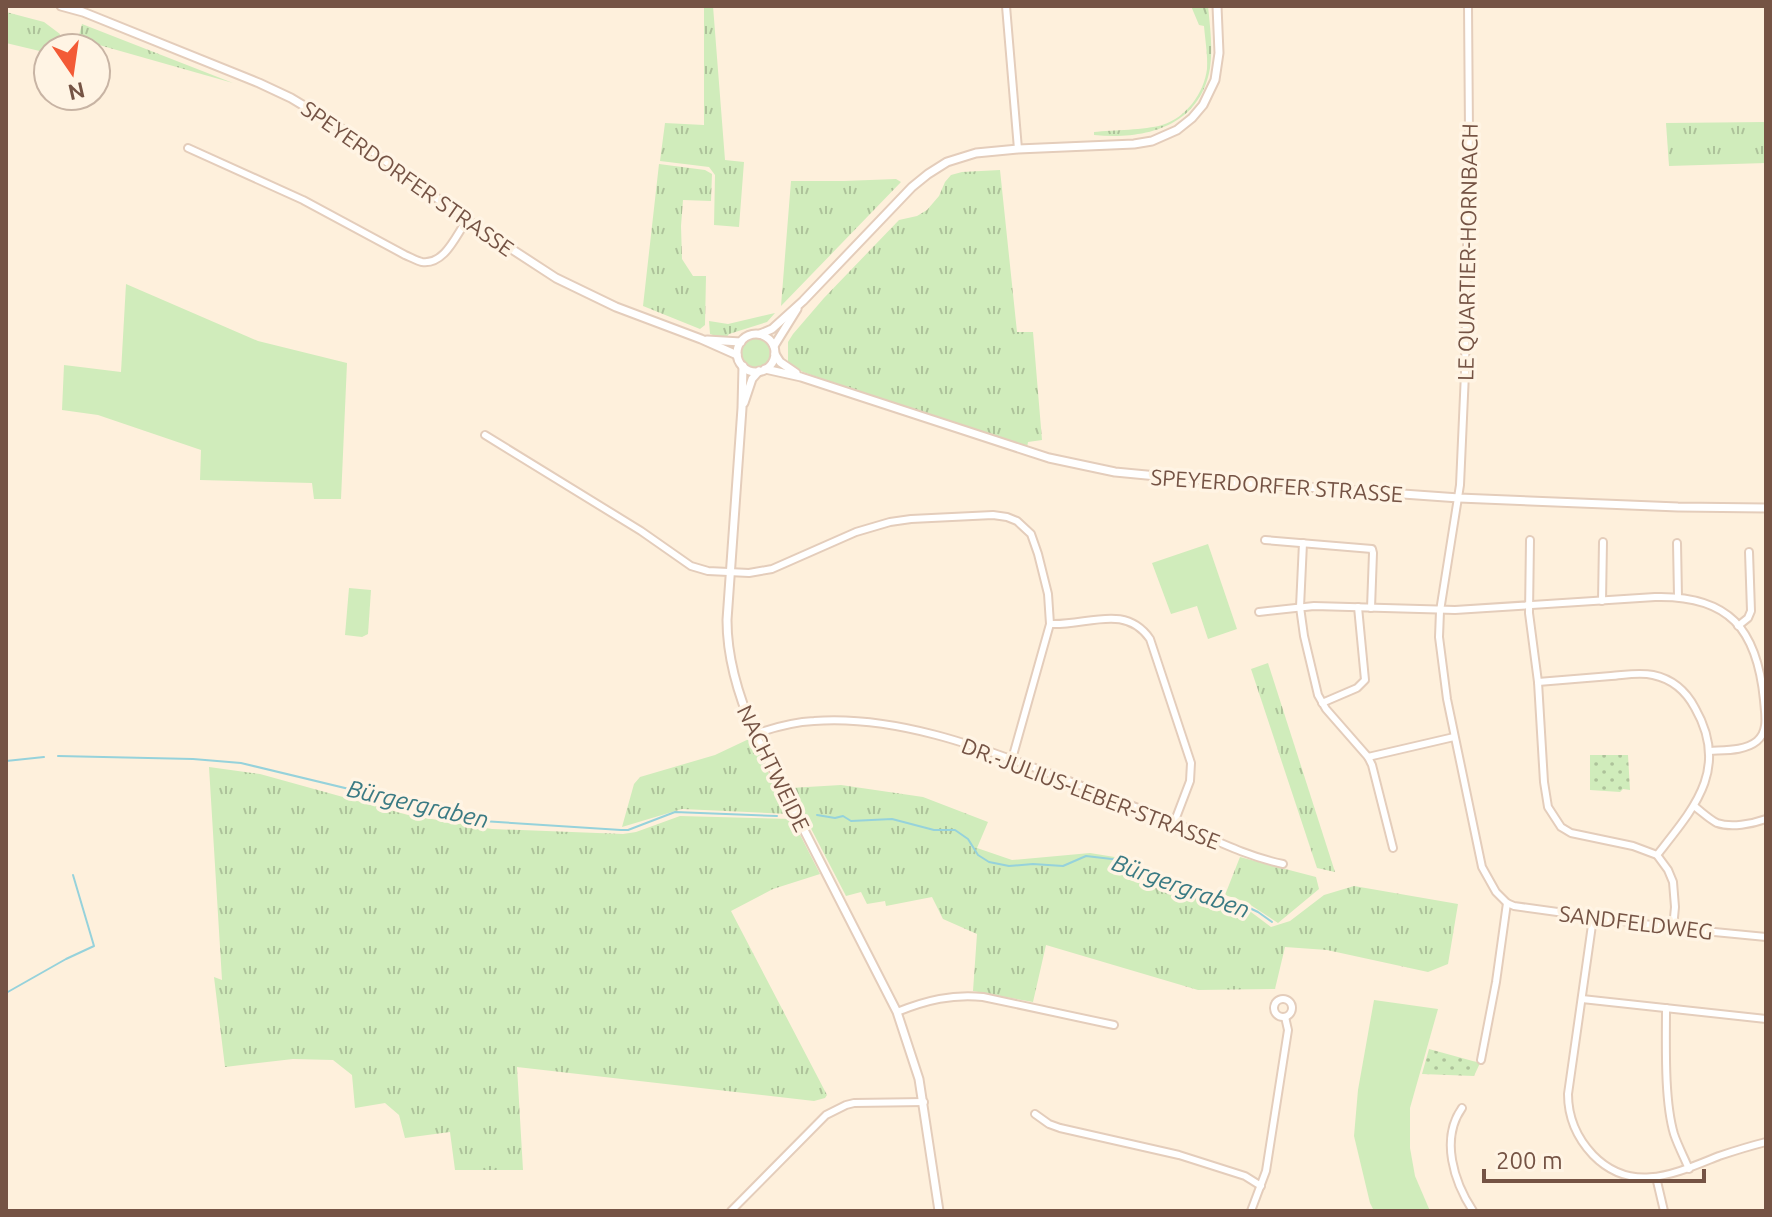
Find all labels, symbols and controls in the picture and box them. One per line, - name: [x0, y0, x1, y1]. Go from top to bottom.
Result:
- north arrow: [32, 32, 112, 112]
- text: N: [66, 78, 87, 106]
- street label: SPEYERDORFER STRASSE: [297, 95, 519, 261]
- street label: LE QUARTIER-HORNBACH: [1452, 123, 1482, 381]
- street label: SPEYERDORFER STRASSE: [1150, 464, 1404, 506]
- street label: NACHTWEIDE: [733, 701, 815, 835]
- street label: DR.-JULIUS-LEBER-STRASSE: [958, 732, 1224, 854]
- water label: Bürgergraben: [345, 775, 491, 833]
- water label: Bürgergraben: [1108, 849, 1254, 923]
- street label: SANDFELDWEG: [1558, 900, 1714, 944]
- scale bar: [1484, 1133, 1704, 1183]
- text: 200 m: [1496, 1147, 1563, 1174]

